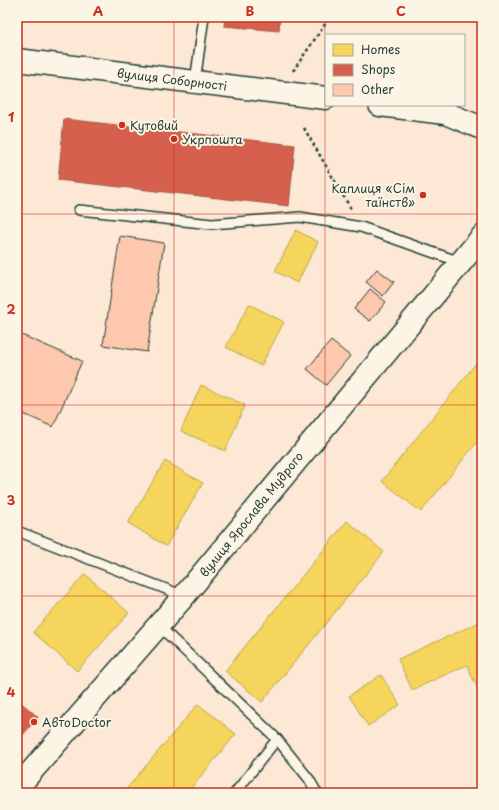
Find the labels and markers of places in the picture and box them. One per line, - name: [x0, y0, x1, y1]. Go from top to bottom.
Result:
- place label: Кутовий: [130, 116, 178, 134]
- marker: Кутовий: [117, 120, 127, 130]
- place label: Укрпошта: [182, 130, 243, 148]
- marker: Укрпошта: [169, 134, 179, 144]
- place label: Каплиця «Сім таїнств»: [332, 179, 415, 211]
- marker: Каплиця «Сім таїнств»: [418, 190, 428, 200]
- place label: АвтоDoctor: [42, 713, 112, 731]
- marker: АвтоDoctor: [29, 717, 39, 727]

